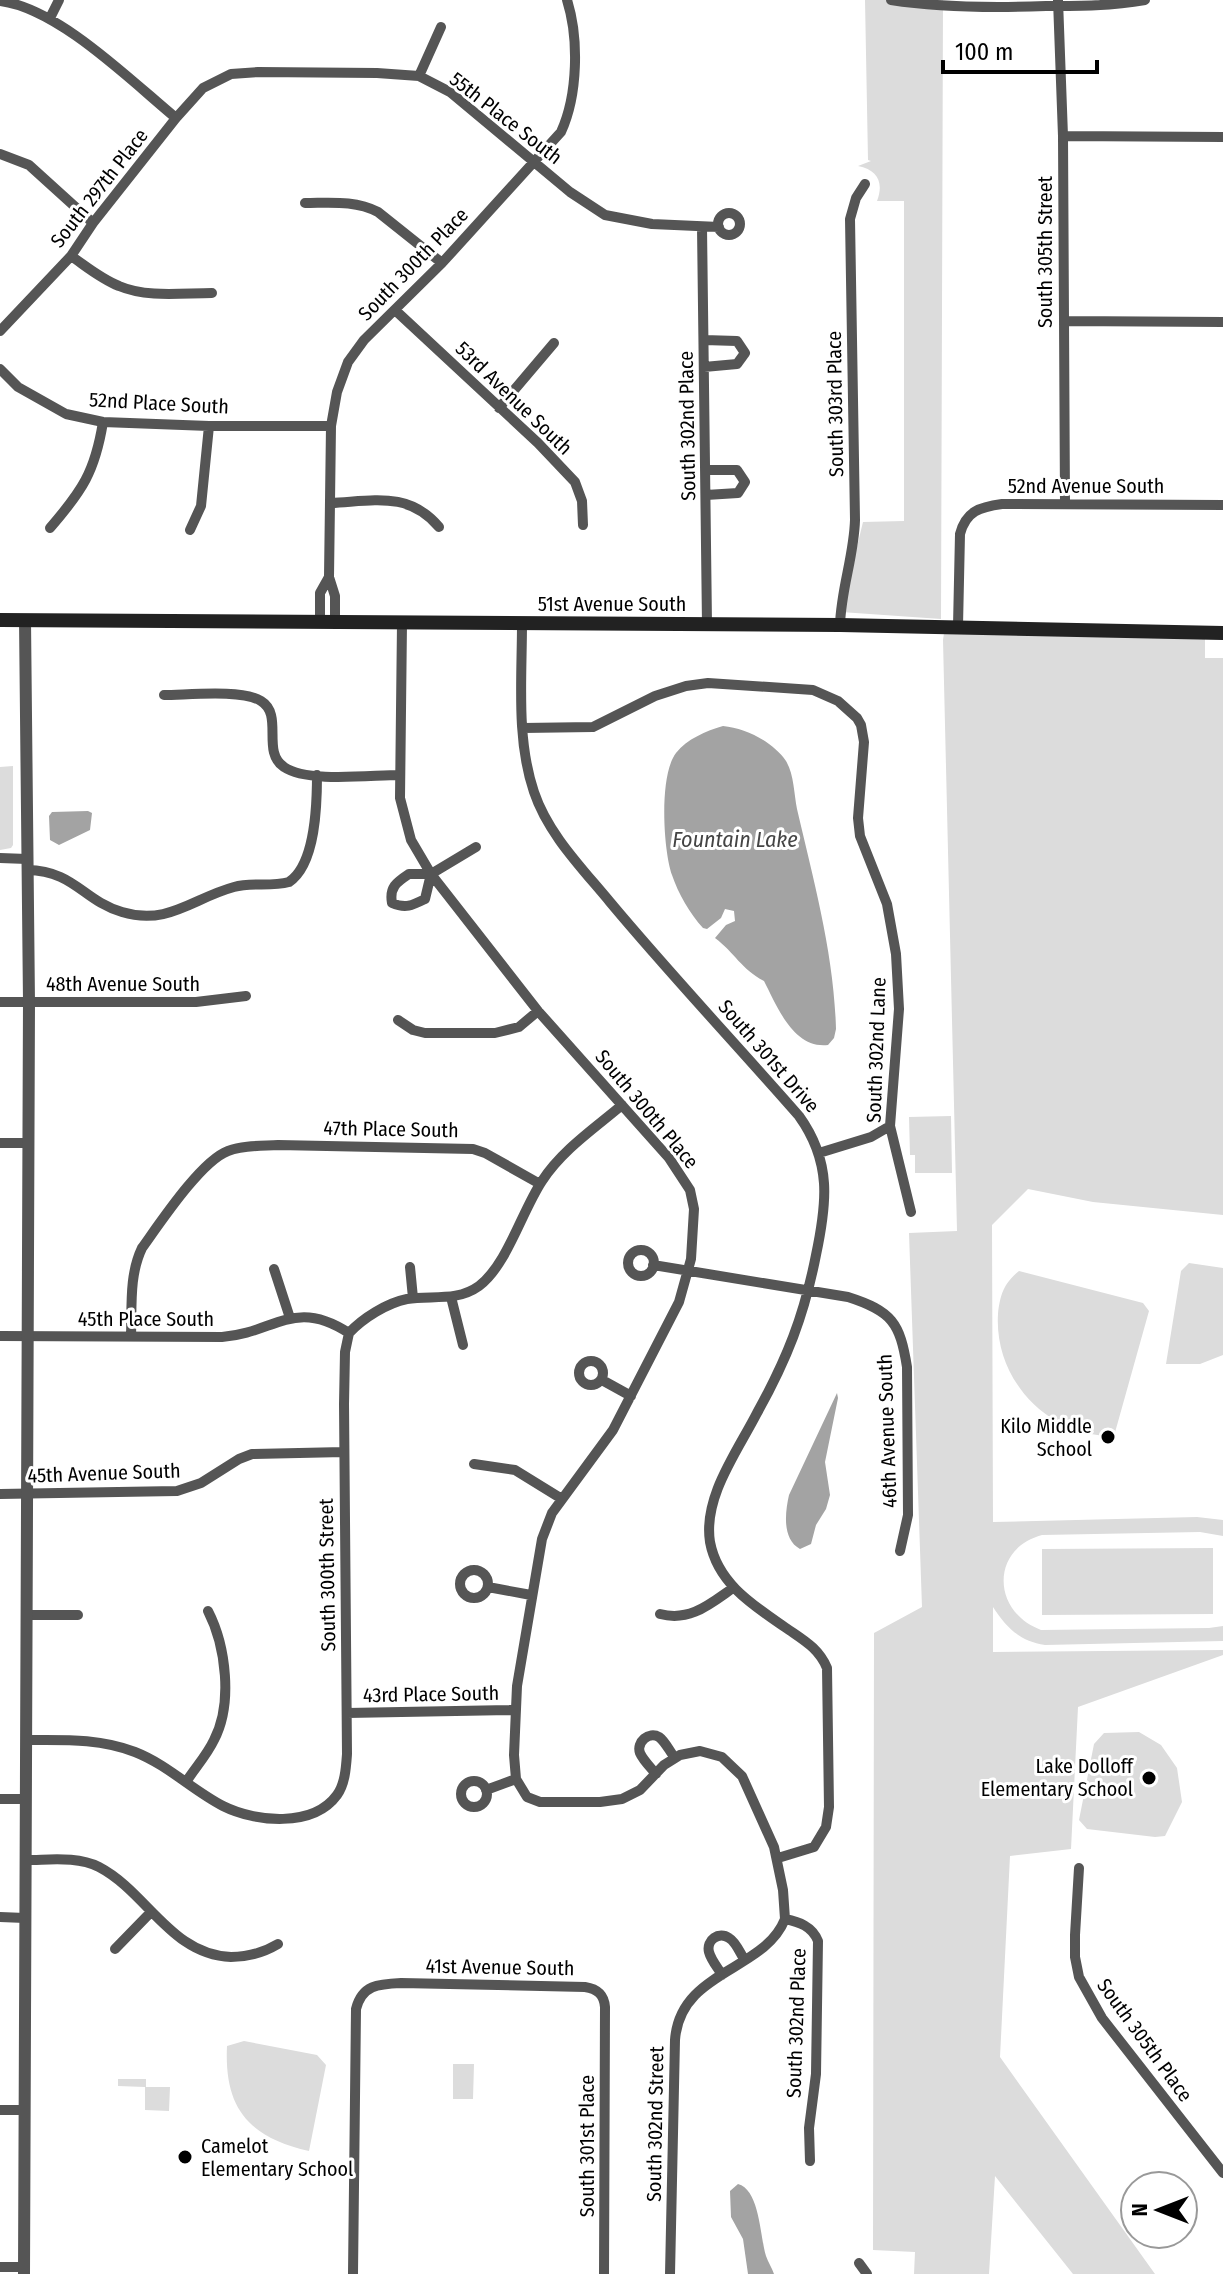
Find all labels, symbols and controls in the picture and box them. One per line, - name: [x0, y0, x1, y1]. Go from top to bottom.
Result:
- scale bar: [943, 24, 1097, 74]
- text: 100 m: [955, 38, 1013, 66]
- street label: 55th Place South: [445, 67, 567, 169]
- street label: South 297th Place: [45, 124, 153, 252]
- street label: South 305th Street: [1033, 175, 1057, 328]
- street label: South 300th Place: [353, 203, 473, 325]
- street label: South 303rd Place: [822, 331, 848, 477]
- street label: 53rd Avenue South: [451, 336, 577, 460]
- street label: South 302nd Place: [674, 351, 700, 501]
- street label: 52nd Place South: [89, 387, 229, 419]
- street label: 52nd Avenue South: [1008, 474, 1164, 498]
- street label: 51st Avenue South: [538, 592, 686, 616]
- water label: Fountain Lake: [672, 826, 798, 853]
- street label: 48th Avenue South: [46, 972, 200, 996]
- street label: South 302nd Lane: [861, 977, 891, 1123]
- street label: South 301st Drive: [714, 995, 824, 1117]
- street label: South 300th Place: [590, 1045, 704, 1173]
- street label: 47th Place South: [323, 1116, 459, 1142]
- street label: 45th Place South: [78, 1307, 214, 1331]
- street label: 46th Avenue South: [872, 1354, 902, 1508]
- place label: Kilo Middle School: [1000, 1414, 1092, 1461]
- marker: Kilo Middle School: [1099, 1428, 1117, 1446]
- street label: 45th Avenue South: [27, 1458, 181, 1488]
- street label: South 300th Street: [314, 1498, 340, 1652]
- street label: 43rd Place South: [363, 1681, 499, 1707]
- place label: Lake Dolloff Elementary School: [981, 1754, 1135, 1801]
- marker: Lake Dolloff Elementary School: [1140, 1769, 1158, 1787]
- street label: South 302nd Place: [781, 1948, 811, 2098]
- street label: 41st Avenue South: [425, 1954, 575, 1980]
- street label: South 305th Place: [1092, 1974, 1198, 2106]
- street label: South 302nd Street: [642, 2045, 668, 2202]
- street label: South 301st Place: [575, 2075, 599, 2217]
- place label: Camelot Elementary School: [201, 2134, 353, 2181]
- marker: Camelot Elementary School: [176, 2148, 194, 2166]
- north arrow: [1119, 2170, 1199, 2250]
- text: N: [1126, 2203, 1153, 2217]

